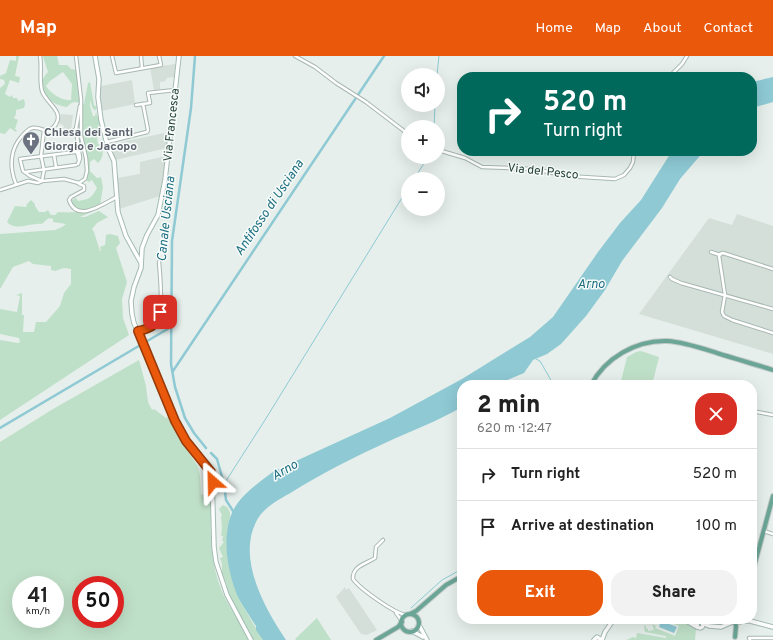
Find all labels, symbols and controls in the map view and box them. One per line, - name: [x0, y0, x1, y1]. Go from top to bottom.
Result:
- text: Map: [20, 16, 57, 40]
- text: Home: [536, 20, 573, 37]
- text: Map: [595, 20, 621, 37]
- text: About: [643, 20, 682, 37]
- text: Contact: [704, 20, 753, 37]
- map controls: [401, 68, 445, 216]
- button: sound: [401, 68, 445, 112]
- text: 520 m: [543, 85, 627, 121]
- street label: Via Francesca: [160, 87, 184, 163]
- icon: right: [477, 88, 529, 140]
- button: +: [401, 120, 445, 164]
- text: Turn right: [543, 120, 623, 143]
- place label: Chiesa dei Santi Giorgio e Jacopo: [44, 125, 137, 155]
- church icon: Chiesa dei Santi Giorgio e Jacopo: [21, 130, 41, 155]
- water label: Antifosso di Usciana: [232, 157, 308, 259]
- street label: Via del Pesco: [507, 160, 580, 184]
- button: −: [401, 172, 445, 216]
- water label: Canale Usciana: [155, 175, 179, 262]
- water label: Arno: [577, 277, 605, 293]
- pin: [143, 295, 177, 329]
- icon: arrive: [149, 301, 171, 323]
- text: 2 min: [477, 391, 541, 421]
- button: close: [695, 393, 737, 435]
- text: 620 m · 12:47: [477, 421, 552, 437]
- water label: Arno: [269, 457, 301, 485]
- position arrow: [192, 461, 234, 503]
- icon: right: [477, 464, 499, 486]
- text: Turn right: [511, 465, 580, 484]
- text: 520 m: [693, 465, 737, 484]
- icon: arrive: [477, 516, 499, 538]
- text: Arrive at destination: [511, 517, 654, 536]
- text: 100 m: [696, 517, 737, 536]
- button: Exit: [477, 570, 603, 616]
- button: Share: [611, 570, 737, 616]
- speed limit sign: 50: [72, 576, 124, 628]
- text: 41: [28, 584, 48, 610]
- text: km/h: [26, 605, 50, 618]

